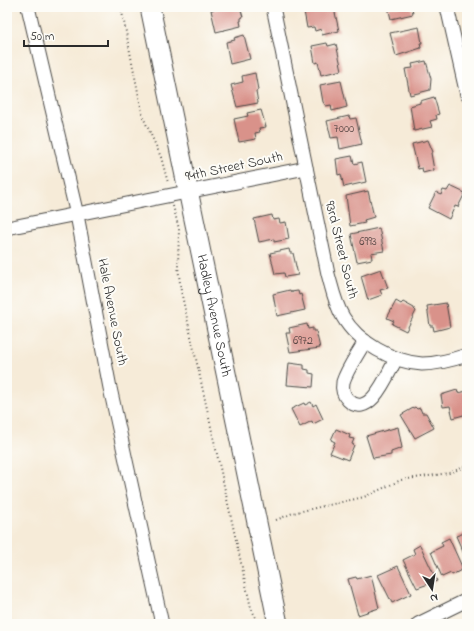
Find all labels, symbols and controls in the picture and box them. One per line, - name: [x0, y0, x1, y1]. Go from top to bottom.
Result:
- scale bar: [24, 22, 108, 48]
- text: 50 m: [30, 28, 54, 46]
- house number: 7000: [334, 120, 354, 138]
- street label: 94th Street South: [183, 146, 285, 188]
- street label: 93rd Street South: [319, 199, 363, 301]
- house number: 6993: [359, 233, 377, 251]
- street label: Hadley Avenue South: [191, 252, 237, 379]
- street label: Hale Avenue South: [91, 257, 133, 367]
- house number: 6972: [293, 332, 313, 350]
- north arrow: [412, 569, 452, 609]
- text: N: [429, 589, 439, 606]

